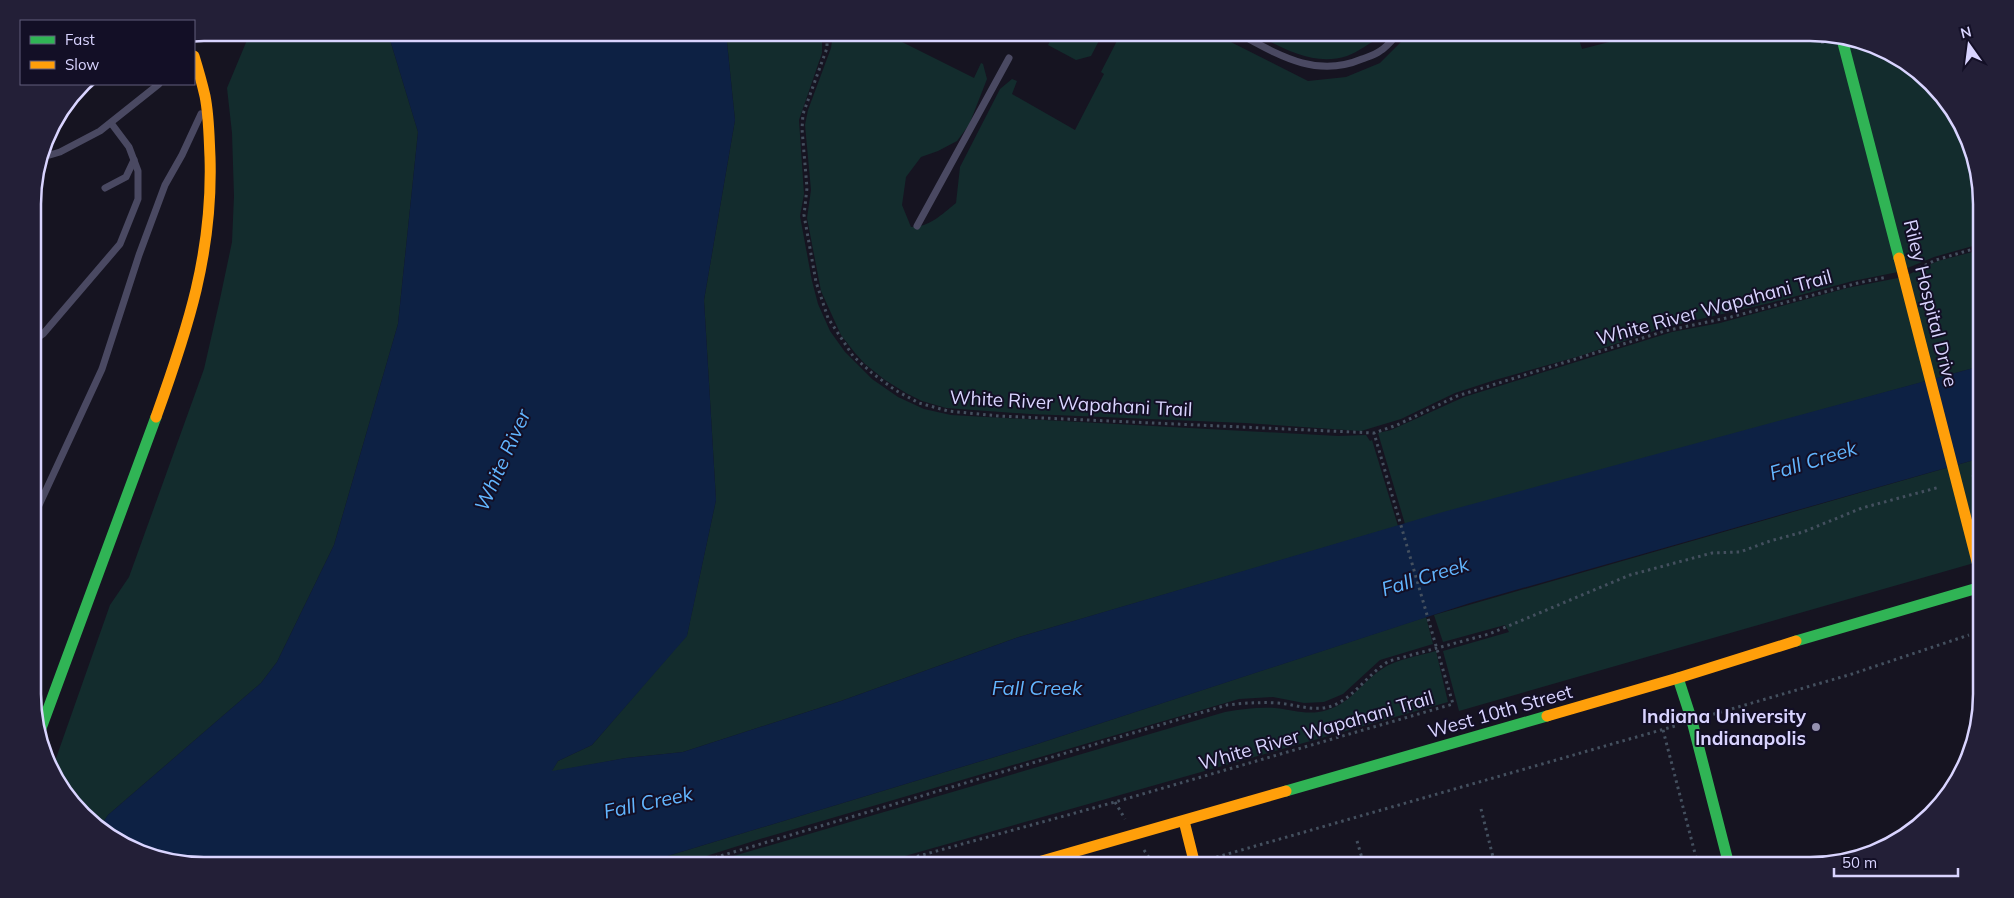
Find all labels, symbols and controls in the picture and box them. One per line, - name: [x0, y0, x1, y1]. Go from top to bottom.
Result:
- legend: [20, 20, 195, 85]
- north arrow: [1944, 20, 1994, 70]
- text: N: [1959, 22, 1973, 42]
- text: Fast: [65, 30, 95, 49]
- text: Slow: [65, 55, 99, 74]
- street label: Riley Hospital Drive: [1899, 217, 1963, 389]
- street label: White River Wapahani Trail: [1593, 264, 1835, 350]
- street label: White River Wapahani Trail: [949, 385, 1193, 421]
- water label: White River: [468, 404, 536, 515]
- water label: Fall Creek: [1766, 435, 1861, 485]
- water label: Fall Creek: [1378, 551, 1473, 601]
- water label: Fall Creek: [992, 675, 1083, 700]
- street label: West 10th Street: [1425, 679, 1575, 743]
- street label: White River Wapahani Trail: [1196, 685, 1436, 775]
- place label: Indiana University Indianapolis: [1642, 704, 1807, 750]
- marker: Indiana University Indianapolis: [1810, 721, 1822, 733]
- water label: Fall Creek: [601, 780, 696, 824]
- scale bar: [1834, 846, 1958, 878]
- text: 50 m: [1842, 853, 1877, 872]

